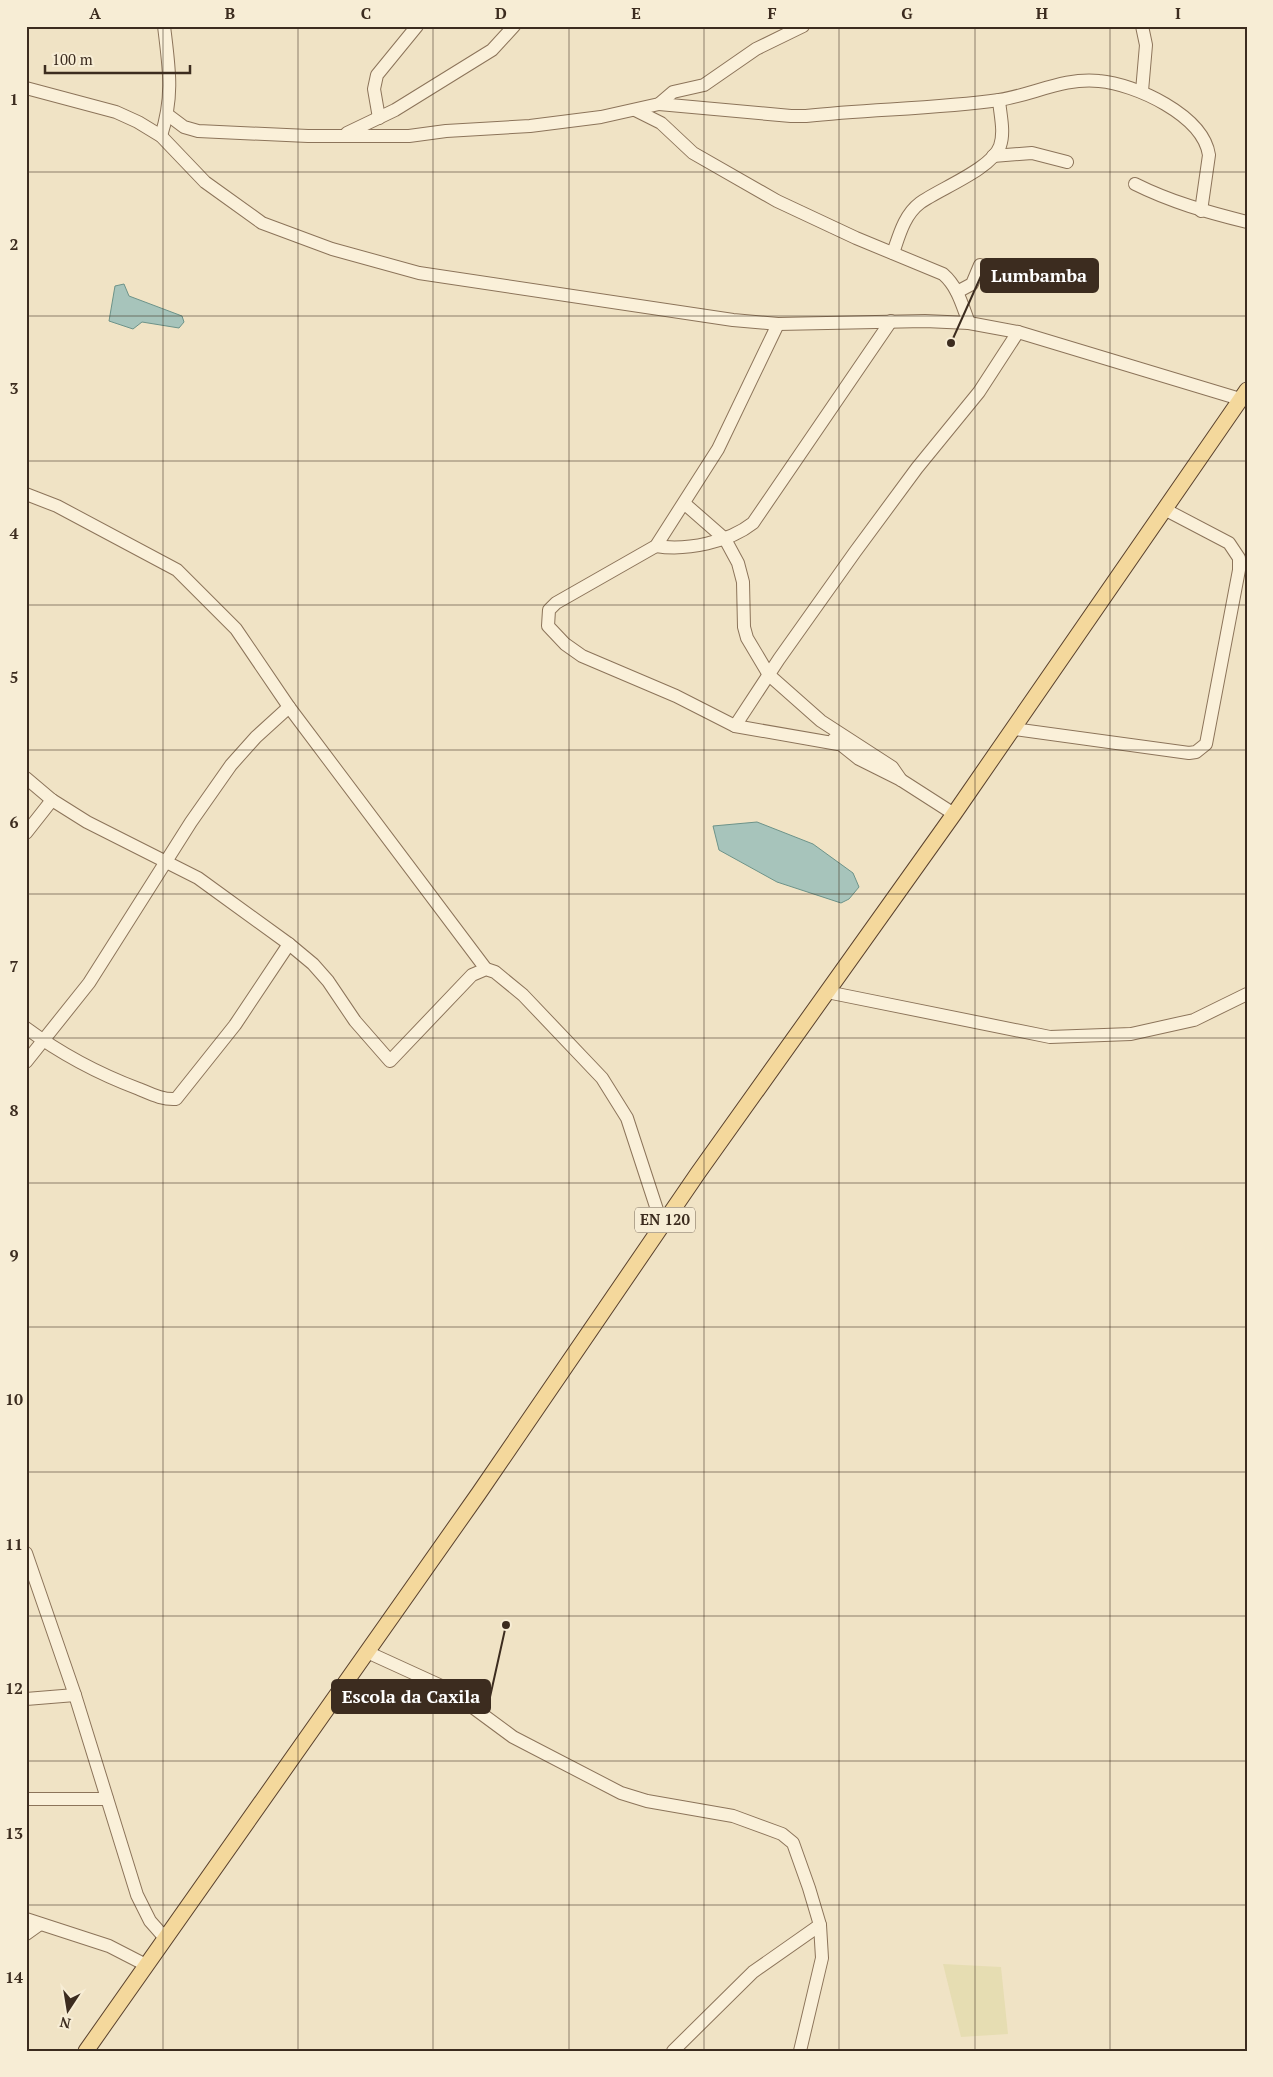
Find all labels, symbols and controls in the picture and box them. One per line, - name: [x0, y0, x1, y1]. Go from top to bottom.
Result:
- text: A: [89, 2, 101, 24]
- text: B: [225, 2, 235, 24]
- text: C: [361, 2, 371, 24]
- text: D: [495, 2, 507, 24]
- text: E: [631, 2, 641, 24]
- text: F: [767, 2, 777, 24]
- text: G: [901, 2, 913, 24]
- text: H: [1036, 2, 1048, 24]
- text: I: [1175, 2, 1181, 24]
- scale bar: [45, 42, 190, 74]
- text: 100 m: [52, 49, 93, 69]
- text: 1: [9, 88, 19, 110]
- text: 2: [9, 233, 19, 255]
- callout: Lumbamba: [981, 259, 1098, 292]
- text: Lumbamba: [991, 263, 1087, 287]
- text: 3: [9, 377, 19, 399]
- text: 4: [9, 522, 19, 544]
- text: 5: [9, 666, 19, 688]
- text: 6: [9, 811, 19, 833]
- text: 7: [9, 955, 19, 977]
- text: 8: [9, 1099, 19, 1121]
- road number: EN 120: [635, 1208, 695, 1232]
- text: 9: [9, 1244, 19, 1266]
- text: 10: [5, 1388, 23, 1410]
- text: 11: [5, 1533, 23, 1555]
- text: 12: [5, 1677, 23, 1699]
- callout: Escola da Caxila: [332, 1680, 490, 1713]
- text: Escola da Caxila: [342, 1684, 480, 1708]
- text: 13: [5, 1822, 23, 1844]
- text: 14: [5, 1966, 23, 1988]
- north arrow: [42, 1984, 92, 2034]
- text: N: [58, 2013, 72, 2034]

